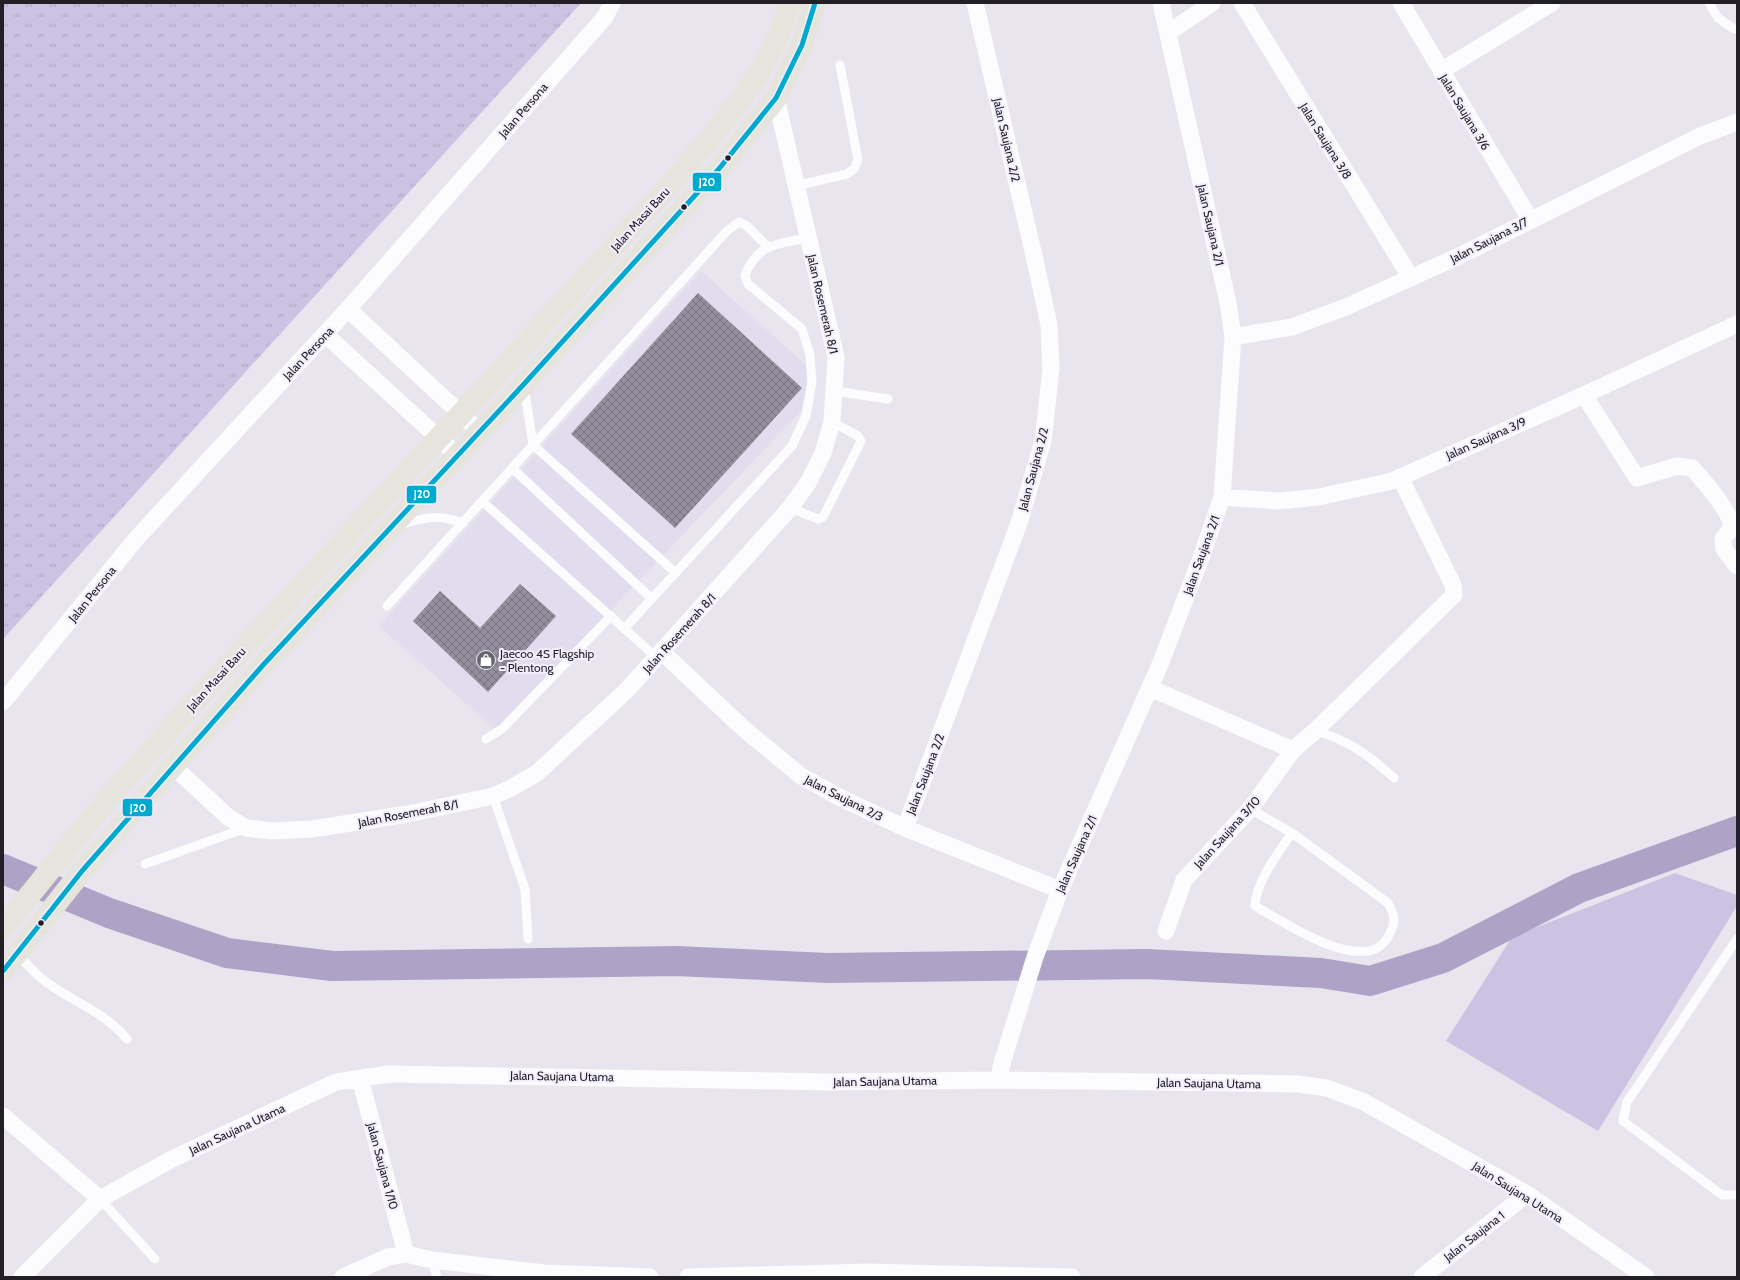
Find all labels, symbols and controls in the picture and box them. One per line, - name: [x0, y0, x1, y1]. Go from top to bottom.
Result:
- street label: Jalan Saujana 3/6: [1436, 70, 1494, 153]
- street label: Jalan Persona: [495, 79, 551, 141]
- street label: Jalan Saujana 2/2: [990, 96, 1024, 183]
- street label: Jalan Saujana 3/8: [1296, 99, 1355, 182]
- unlabelled marker: [723, 153, 733, 163]
- line badge: J20: [692, 172, 722, 192]
- text: J20: [698, 175, 716, 189]
- street label: Jalan Saujana 2/1: [1194, 182, 1228, 267]
- street label: Jalan Masai Baru: [607, 184, 673, 255]
- unlabelled marker: [679, 202, 689, 212]
- street label: Jalan Saujana 3/7: [1447, 214, 1531, 267]
- street label: Jalan Rosemerah 8/1: [804, 252, 842, 355]
- street label: Jalan Persona: [279, 323, 337, 383]
- street label: Jalan Saujana 3/9: [1443, 414, 1529, 463]
- street label: Jalan Saujana 2/2: [1014, 426, 1051, 513]
- line badge: J20: [406, 485, 437, 504]
- text: J20: [413, 487, 431, 501]
- street label: Jalan Saujana 2/1: [1179, 513, 1222, 598]
- street label: Jalan Persona: [64, 563, 119, 626]
- street label: Jalan Rosemerah 8/1: [639, 590, 719, 677]
- street label: Jalan Masai Baru: [183, 644, 249, 715]
- place label: Jaecoo 4S Flagship - Plentong: [499, 646, 595, 675]
- shop icon: Jaecoo 4S Flagship - Plentong: [475, 649, 497, 671]
- street label: Jalan Saujana 2/2: [902, 731, 947, 818]
- street label: Jalan Saujana 2/3: [801, 771, 886, 824]
- street label: Jalan Saujana 3/10: [1190, 793, 1263, 872]
- street label: Jalan Rosemerah 8/1: [356, 796, 459, 830]
- line badge: J20: [122, 798, 153, 817]
- text: J20: [129, 801, 147, 815]
- street label: Jalan Saujana 2/1: [1052, 813, 1100, 896]
- unlabelled marker: [36, 918, 46, 928]
- street label: Jalan Saujana Utama: [509, 1068, 614, 1084]
- street label: Jalan Saujana Utama: [832, 1073, 937, 1089]
- street label: Jalan Saujana Utama: [1156, 1075, 1261, 1091]
- street label: Jalan Saujana Utama: [186, 1100, 287, 1158]
- street label: Jalan Saujana 1/10: [364, 1120, 402, 1211]
- street label: Jalan Saujana Utama: [1469, 1158, 1566, 1226]
- street label: Jalan Saujana 1: [1440, 1208, 1507, 1265]

